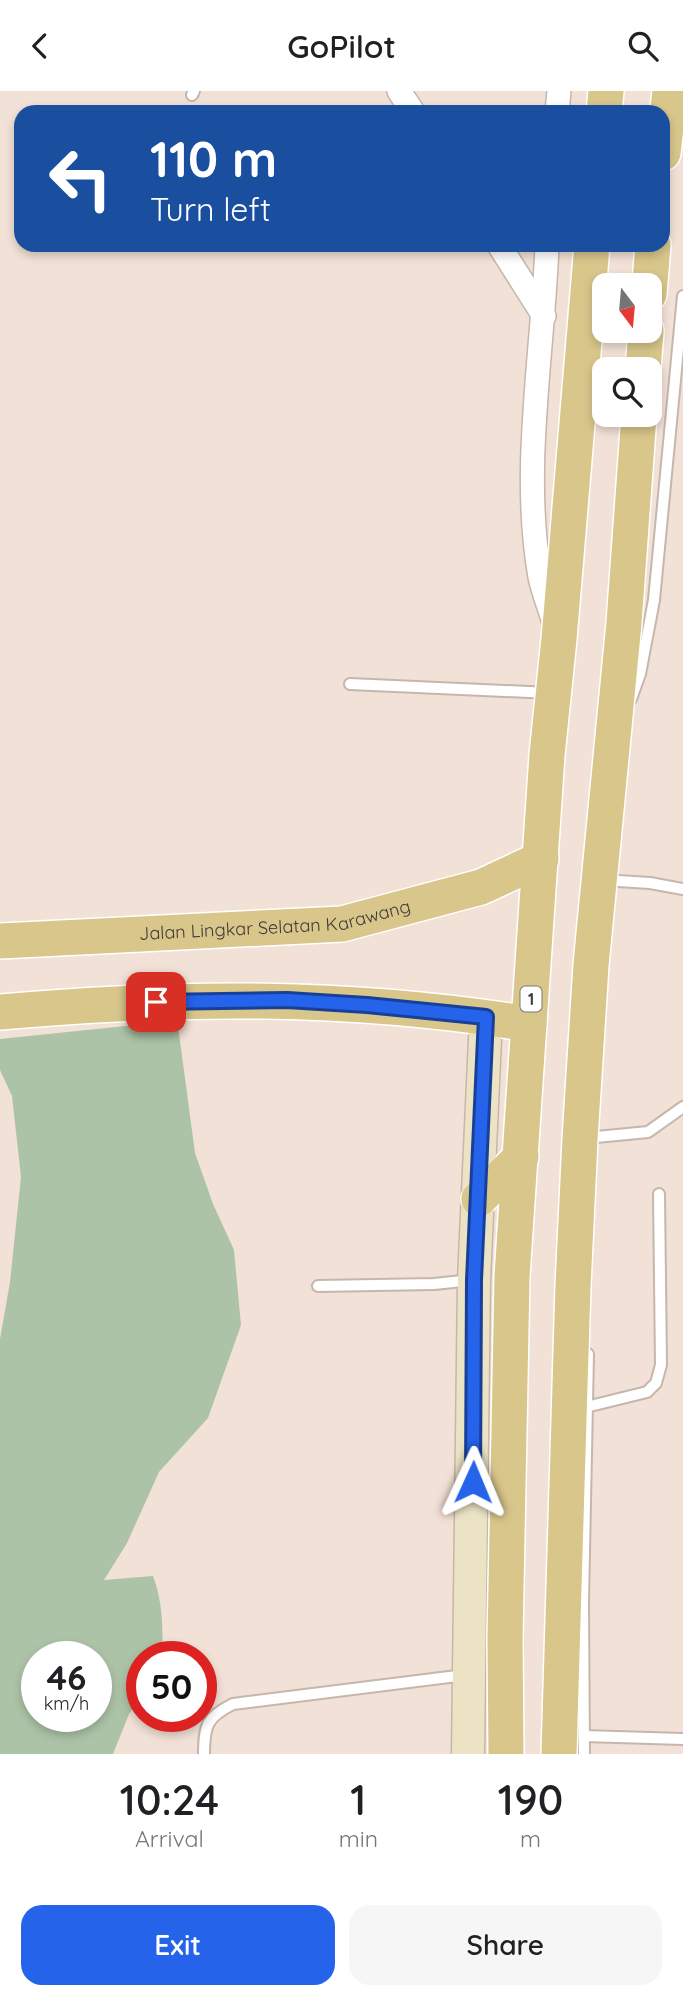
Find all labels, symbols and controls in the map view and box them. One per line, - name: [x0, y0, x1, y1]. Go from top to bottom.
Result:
- text: GoPilot: [287, 26, 396, 66]
- icon: back: [21, 27, 59, 65]
- icon: search: [624, 27, 662, 65]
- text: 110 m: [150, 128, 277, 189]
- icon: left: [35, 133, 126, 224]
- text: Turn left: [150, 189, 271, 229]
- north arrow: [592, 273, 662, 343]
- map controls: [592, 273, 662, 427]
- button: search: [592, 357, 662, 427]
- street label: Jalan Lingkar Selatan Karawang: [138, 894, 413, 945]
- pin: [126, 972, 186, 1032]
- icon: arrive: [137, 983, 175, 1021]
- road number: 1: [520, 987, 542, 1011]
- position arrow: [436, 1445, 510, 1519]
- speed limit sign: 50: [126, 1641, 217, 1732]
- text: 46: [47, 1655, 86, 1699]
- text: km/h: [44, 1692, 89, 1715]
- text: 10:24: [120, 1773, 219, 1826]
- text: 1: [350, 1773, 366, 1826]
- text: 190: [498, 1773, 563, 1826]
- text: Arrival: [135, 1824, 204, 1853]
- text: min: [339, 1824, 378, 1853]
- text: m: [520, 1824, 541, 1853]
- button: Exit: [21, 1905, 335, 1985]
- button: Share: [349, 1905, 662, 1985]

